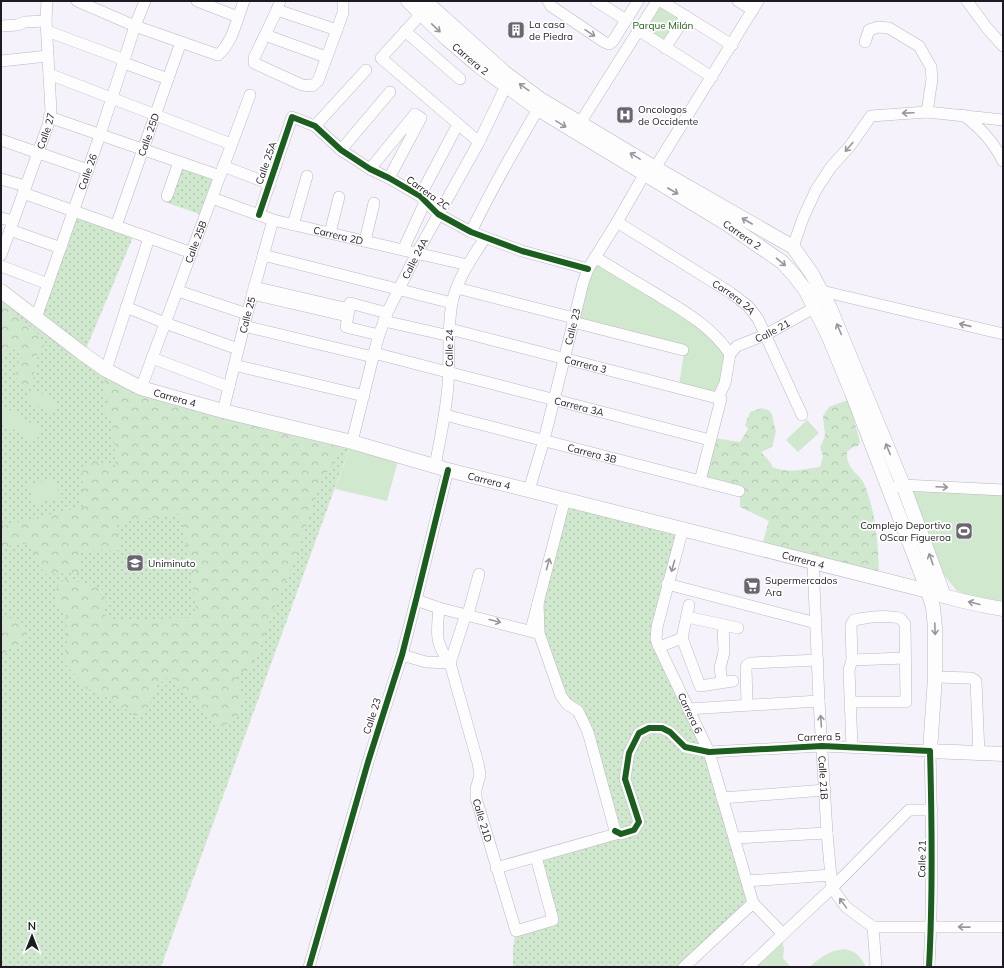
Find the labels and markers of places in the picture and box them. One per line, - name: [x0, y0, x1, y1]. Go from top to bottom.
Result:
- place label: La casa de Piedra: [529, 18, 573, 43]
- building icon: La casa de Piedra: [506, 20, 526, 40]
- place label: Oncologos de Occidente: [638, 103, 698, 128]
- hospital icon: Oncologos de Occidente: [615, 105, 635, 125]
- place label: Complejo Deportivo OScar Figueroa: [860, 519, 951, 544]
- sports icon: Complejo Deportivo OScar Figueroa: [954, 521, 974, 541]
- school or university icon: Uniminuto: [125, 553, 145, 573]
- place label: Uniminuto: [148, 557, 196, 570]
- place label: Supermercados Ara: [765, 574, 837, 599]
- supermarket icon: Supermercados Ara: [742, 576, 762, 596]

